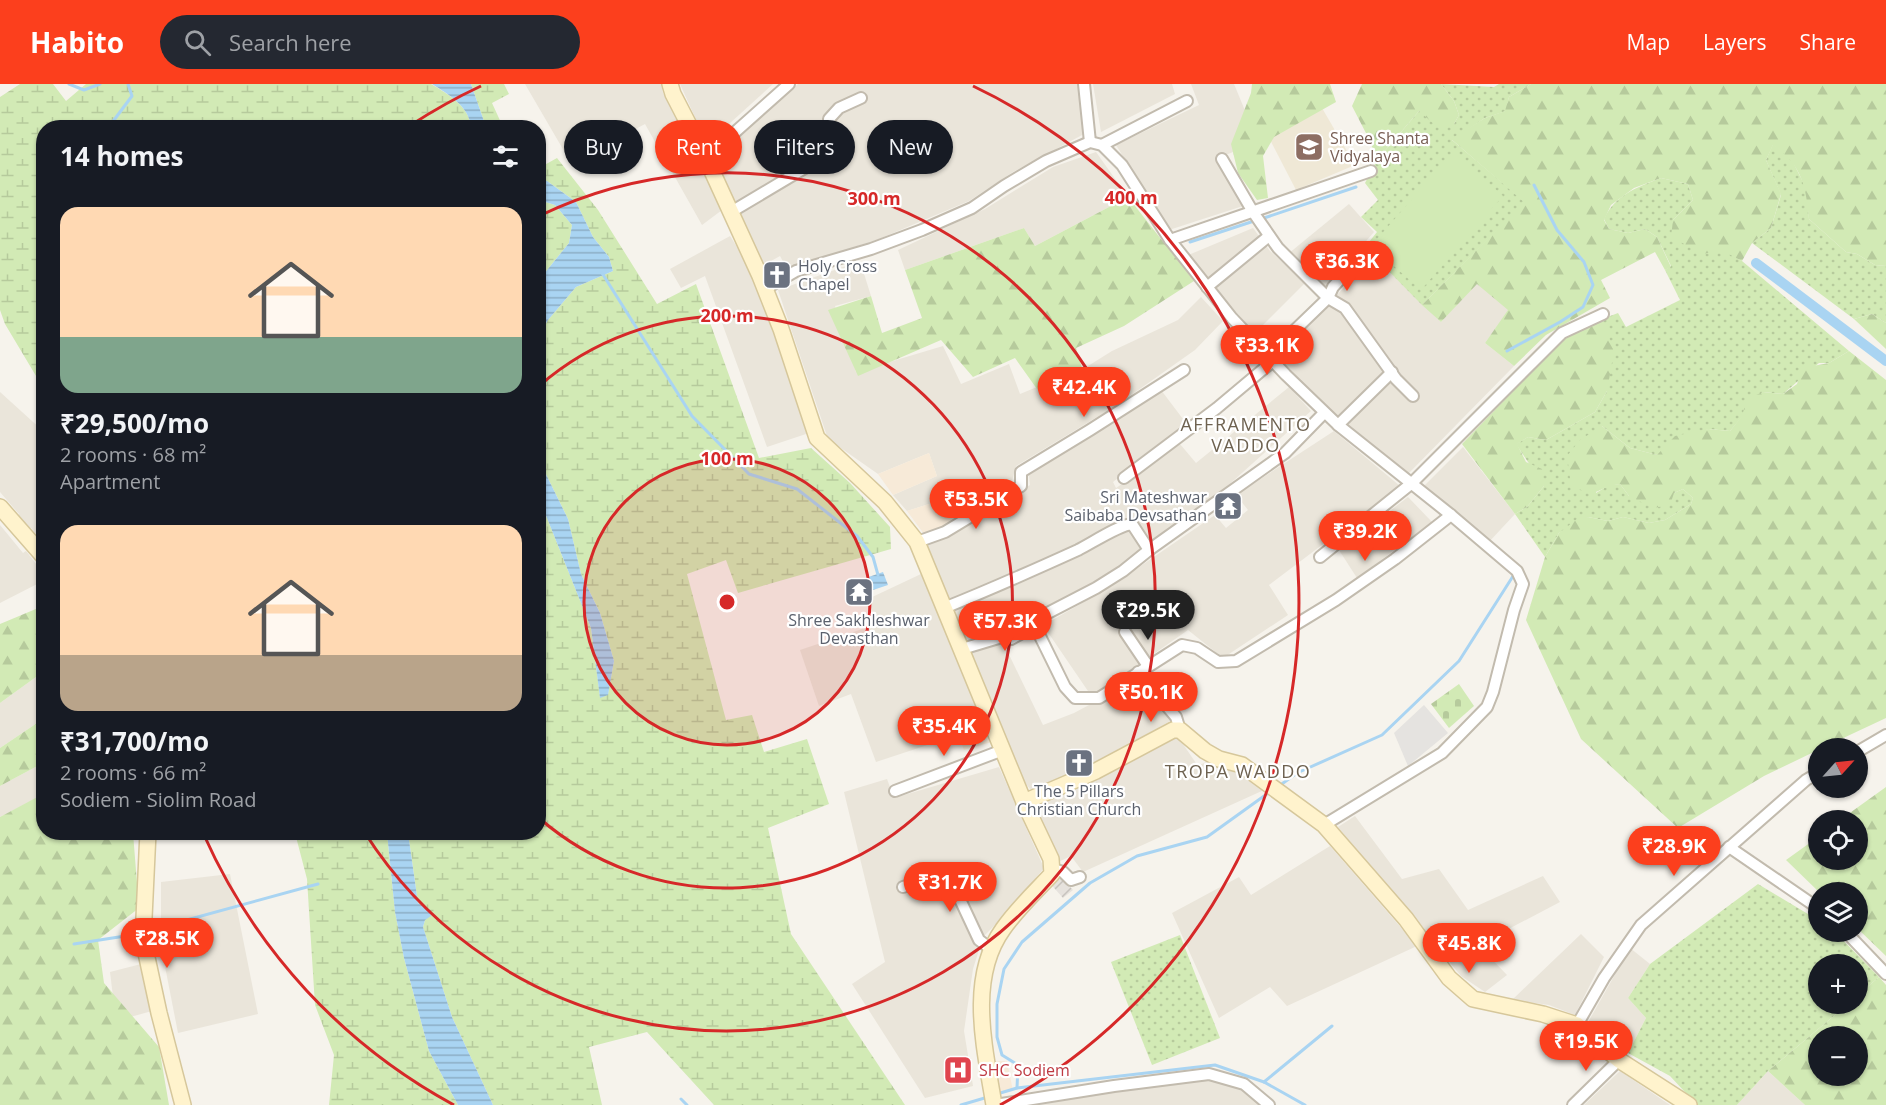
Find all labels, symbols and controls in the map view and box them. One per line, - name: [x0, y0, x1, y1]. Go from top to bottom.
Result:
- search box: [160, 15, 580, 69]
- text: Habito: [30, 23, 124, 61]
- icon: search: [181, 26, 214, 59]
- text: Search here: [229, 27, 352, 57]
- text: Map: [1627, 28, 1670, 56]
- text: Layers: [1703, 28, 1767, 56]
- text: Share: [1800, 28, 1856, 56]
- chip: Buy: [564, 120, 643, 174]
- chip: Rent: [655, 120, 742, 174]
- chip: Filters: [754, 120, 855, 174]
- chip: New: [867, 120, 953, 174]
- place label: Shree Shanta Vidyalaya: [1330, 127, 1429, 167]
- school or university icon: Shree Shanta Vidyalaya: [1293, 131, 1325, 163]
- text: 14 homes: [60, 138, 184, 174]
- icon: filters: [489, 140, 522, 173]
- text: 400 m: [1104, 185, 1158, 209]
- text: 300 m: [847, 186, 901, 210]
- pin: ₹36.3K: [1298, 241, 1396, 292]
- icon: home: [237, 246, 345, 354]
- text: ₹36.3K: [1315, 247, 1379, 274]
- place label: Holy Cross Chapel: [798, 255, 877, 295]
- church icon: Holy Cross Chapel: [761, 259, 793, 291]
- text: 200 m: [700, 303, 754, 327]
- pin: ₹33.1K: [1218, 325, 1316, 376]
- text: ₹33.1K: [1235, 331, 1299, 358]
- pin: ₹42.4K: [1035, 367, 1133, 418]
- text: ₹42.4K: [1052, 373, 1116, 400]
- text: ₹29,500/mo: [60, 405, 209, 441]
- district label: AFFRAMENTO VADDO: [1180, 412, 1312, 457]
- text: 2 rooms · 68 m²: [60, 441, 206, 468]
- text: 100 m: [700, 446, 754, 470]
- text: Apartment: [60, 468, 160, 495]
- pin: ₹53.5K: [927, 479, 1025, 530]
- text: ₹53.5K: [944, 485, 1008, 512]
- place label: Sri Mateshwar Saibaba Devsathan: [1064, 486, 1207, 526]
- temple icon: Sri Mateshwar Saibaba Devsathan: [1212, 490, 1244, 522]
- pin: ₹39.2K: [1316, 511, 1414, 562]
- text: ₹39.2K: [1333, 517, 1397, 544]
- icon: home: [237, 564, 345, 672]
- temple icon: Shree Sakhleshwar Devasthan: [843, 576, 875, 608]
- pin: ₹29.5K: [1099, 590, 1197, 641]
- centre of rings: [717, 592, 737, 612]
- text: ₹29.5K: [1116, 596, 1180, 623]
- pin: ₹57.3K: [956, 601, 1054, 652]
- text: ₹57.3K: [973, 607, 1037, 634]
- place label: Shree Sakhleshwar Devasthan: [788, 609, 930, 649]
- pin: ₹50.1K: [1102, 672, 1200, 723]
- text: ₹50.1K: [1119, 678, 1183, 705]
- pin: ₹35.4K: [895, 706, 993, 757]
- text: ₹35.4K: [912, 712, 976, 739]
- text: ₹31,700/mo: [60, 723, 209, 759]
- north arrow: [1808, 738, 1868, 798]
- map controls: [1808, 738, 1868, 1086]
- church icon: The 5 Pillars Christian Church: [1063, 747, 1095, 779]
- text: 2 rooms · 66 m²: [60, 759, 206, 786]
- district label: TROPA WADDO: [1165, 759, 1311, 783]
- place label: The 5 Pillars Christian Church: [1017, 780, 1141, 820]
- text: Sodiem - Siolim Road: [60, 786, 256, 813]
- button: locate: [1808, 810, 1868, 870]
- pin: ₹28.9K: [1625, 826, 1723, 877]
- text: ₹28.9K: [1642, 832, 1706, 859]
- pin: ₹31.7K: [901, 862, 999, 913]
- text: ₹31.7K: [918, 868, 982, 895]
- button: layers: [1808, 882, 1868, 942]
- pin: ₹28.5K: [118, 918, 216, 969]
- pin: ₹45.8K: [1420, 923, 1518, 974]
- text: ₹28.5K: [135, 924, 199, 951]
- text: ₹45.8K: [1437, 929, 1501, 956]
- button: +: [1808, 954, 1868, 1014]
- pin: ₹19.5K: [1537, 1021, 1635, 1072]
- button: −: [1808, 1026, 1868, 1086]
- text: ₹19.5K: [1554, 1027, 1618, 1054]
- hospital icon: SHC Sodiem: [942, 1054, 974, 1086]
- place label: SHC Sodiem: [979, 1059, 1070, 1081]

